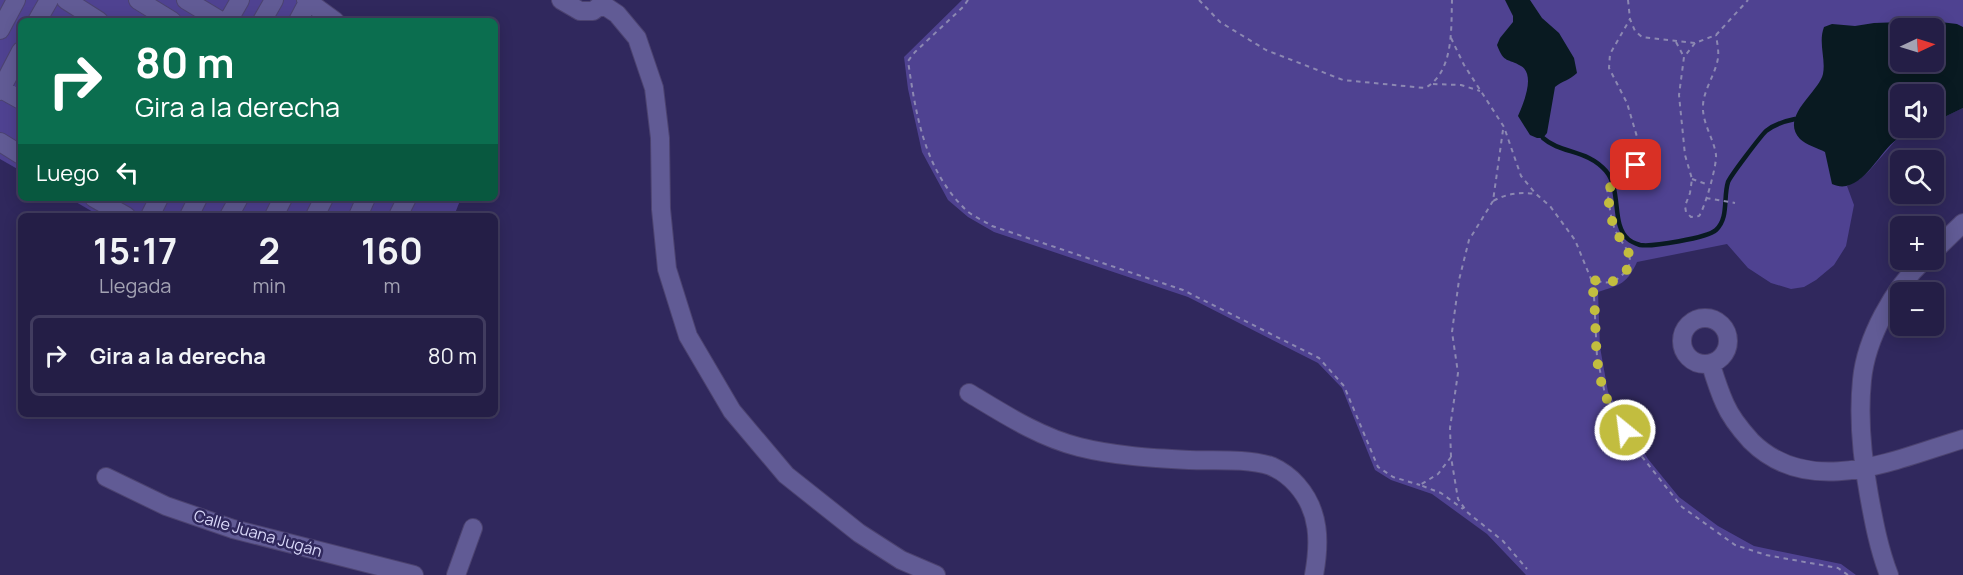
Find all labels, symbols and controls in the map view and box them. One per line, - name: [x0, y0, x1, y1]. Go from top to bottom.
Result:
- north arrow: [1890, 18, 1944, 72]
- map controls: [1890, 18, 1944, 336]
- text: 80 m: [135, 33, 235, 91]
- icon: right: [36, 42, 114, 120]
- button: sound: [1890, 84, 1944, 138]
- text: Gira a la derecha: [135, 88, 340, 125]
- pin: [1610, 139, 1661, 190]
- icon: arrive: [1619, 148, 1652, 181]
- button: search: [1890, 150, 1944, 204]
- icon: left: [111, 156, 144, 189]
- text: Luego: [36, 158, 99, 188]
- button: +: [1890, 216, 1944, 270]
- text: 15:17: [93, 226, 177, 275]
- text: 2: [258, 226, 280, 275]
- text: 160: [361, 226, 423, 275]
- text: Llegada: [99, 272, 171, 299]
- text: min: [252, 272, 286, 299]
- text: m: [383, 272, 400, 299]
- button: −: [1890, 282, 1944, 336]
- icon: right: [39, 339, 72, 372]
- text: Gira a la derecha: [90, 341, 266, 371]
- text: 80 m: [428, 341, 477, 371]
- position arrow: [1593, 398, 1657, 462]
- street label: Calle Juana Jugán: [191, 504, 325, 562]

